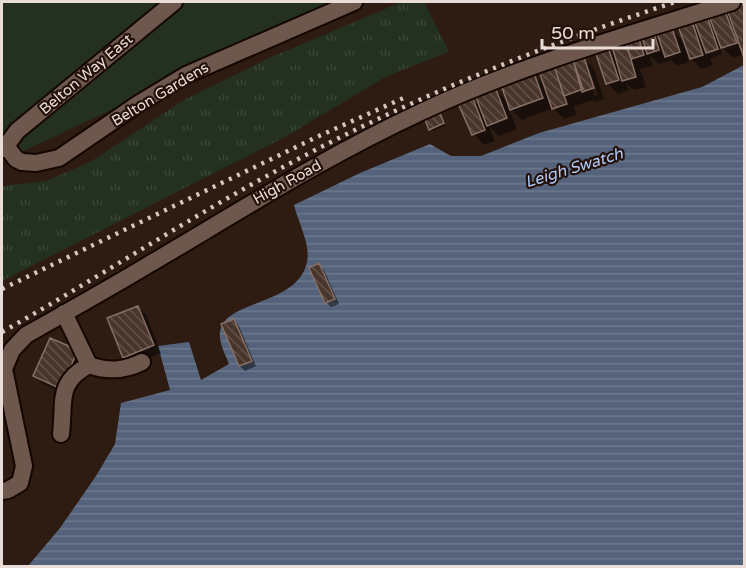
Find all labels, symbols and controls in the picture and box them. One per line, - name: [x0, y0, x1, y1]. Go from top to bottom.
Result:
- scale bar: [542, 12, 653, 50]
- text: 50 m: [551, 22, 595, 44]
- street label: Belton Way East: [36, 30, 136, 118]
- street label: Belton Gardens: [108, 58, 212, 130]
- water label: Leigh Swatch: [523, 143, 627, 192]
- street label: High Road: [250, 156, 324, 208]

